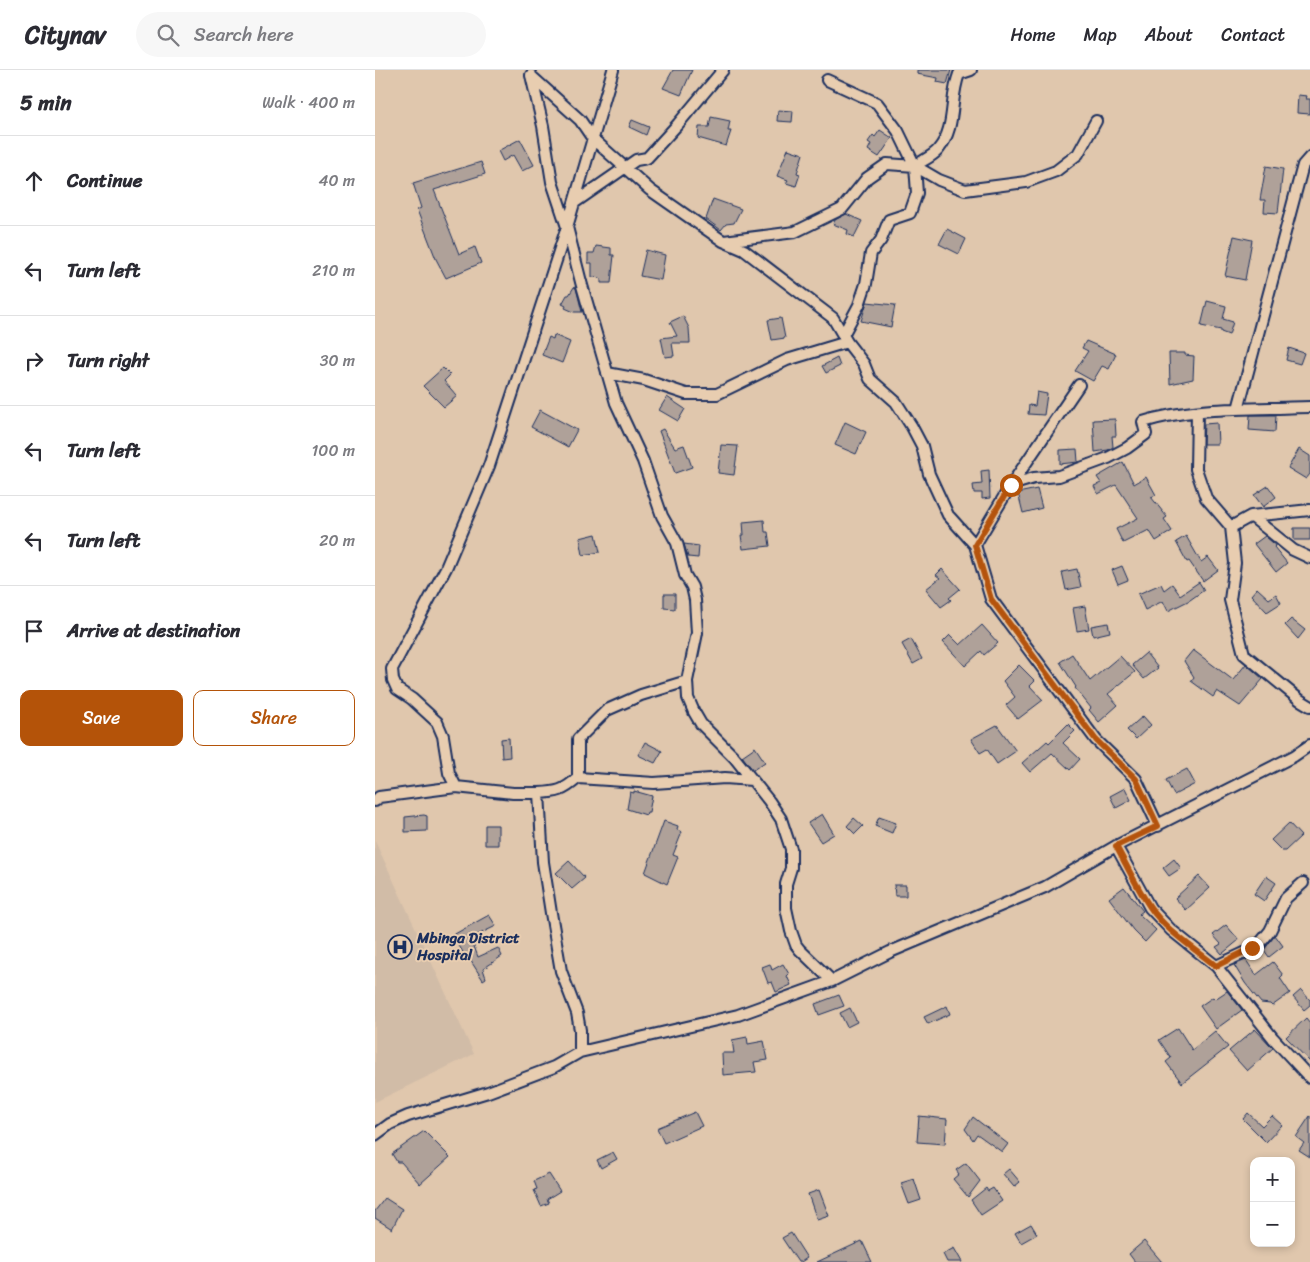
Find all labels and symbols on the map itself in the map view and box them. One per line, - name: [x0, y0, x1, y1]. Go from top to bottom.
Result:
- route start: [1000, 474, 1023, 497]
- place label: Mbinga District Hospital: [416, 925, 520, 968]
- hospital icon: Mbinga District Hospital: [387, 934, 413, 960]
- route end: [1241, 937, 1264, 960]

